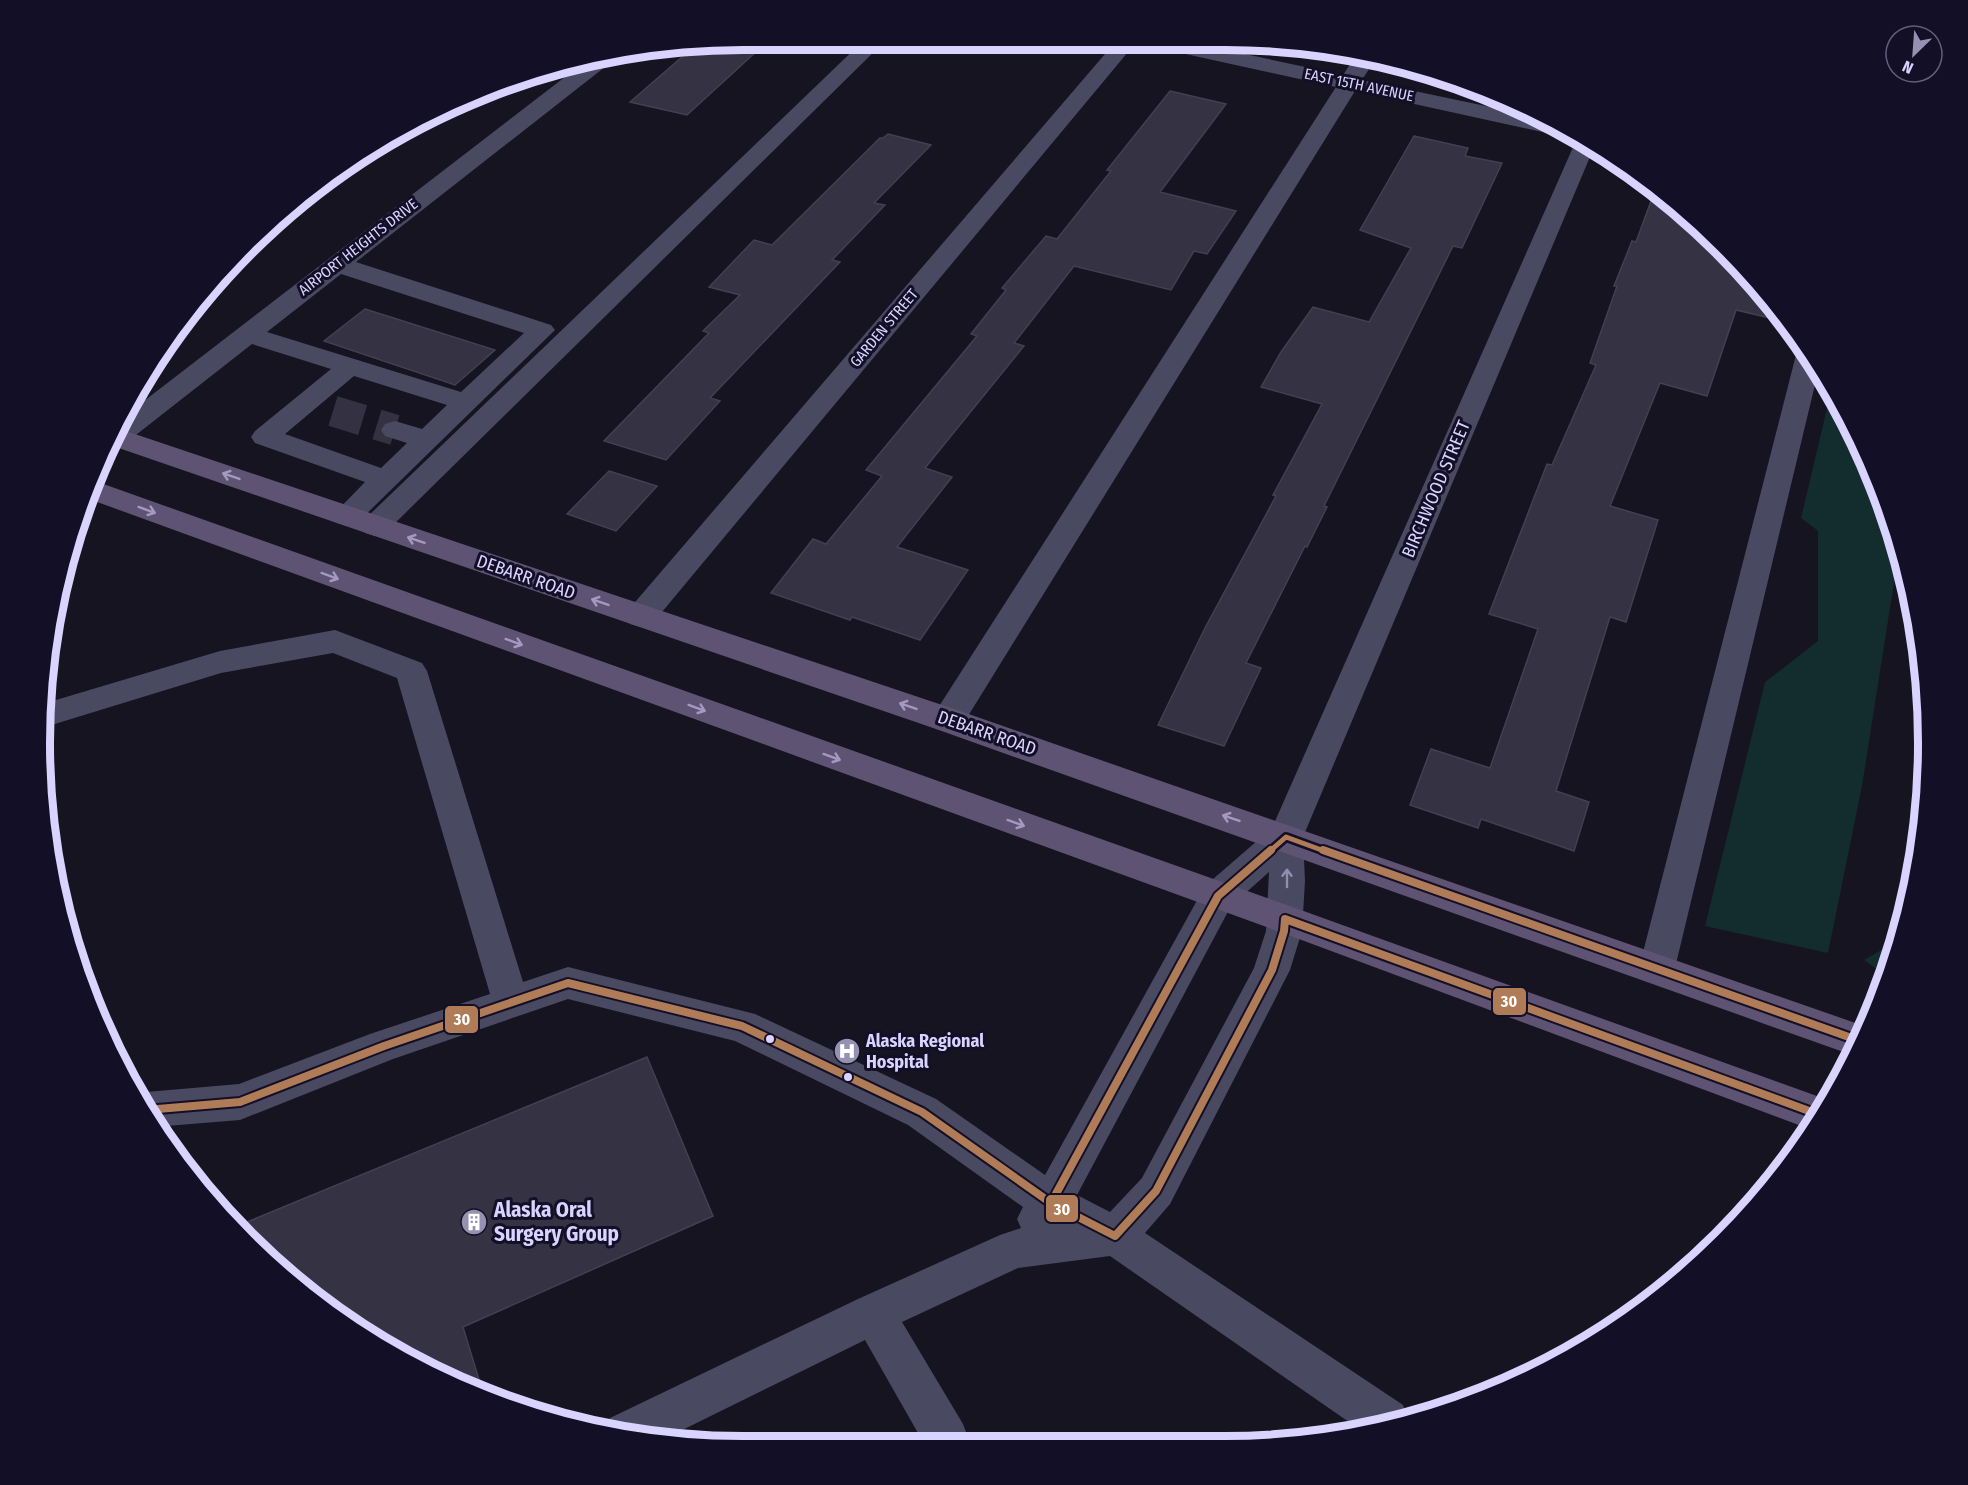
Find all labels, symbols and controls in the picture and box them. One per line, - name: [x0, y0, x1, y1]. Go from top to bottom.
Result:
- north arrow: [1884, 24, 1944, 84]
- text: N: [1900, 57, 1916, 78]
- street label: EAST 15TH AVENUE: [1303, 65, 1415, 105]
- street label: AIRPORT HEIGHTS DRIVE: [295, 195, 421, 299]
- street label: GARDEN STREET: [846, 285, 922, 371]
- street label: BIRCHWOOD STREET: [1397, 416, 1475, 561]
- one-way arrow: [222, 470, 241, 481]
- one-way arrow: [137, 505, 156, 516]
- one-way arrow: [407, 533, 426, 544]
- street label: DEBARR ROAD: [474, 550, 578, 604]
- one-way arrow: [320, 571, 339, 582]
- one-way arrow: [591, 596, 610, 607]
- one-way arrow: [504, 637, 522, 648]
- one-way arrow: [899, 700, 918, 711]
- one-way arrow: [687, 704, 706, 715]
- street label: DEBARR ROAD: [935, 706, 1039, 760]
- one-way arrow: [822, 752, 841, 763]
- one-way arrow: [1222, 812, 1241, 823]
- one-way arrow: [1006, 819, 1024, 830]
- one-way arrow: [1281, 869, 1293, 889]
- line badge: 30: [1492, 987, 1527, 1016]
- text: 30: [1500, 992, 1517, 1011]
- line badge: 30: [444, 1005, 479, 1034]
- text: 30: [453, 1010, 470, 1029]
- place label: Alaska Regional Hospital: [865, 1030, 984, 1073]
- unlabelled marker: [764, 1033, 776, 1045]
- hospital icon: Alaska Regional Hospital: [832, 1036, 862, 1066]
- unlabelled marker: [842, 1071, 854, 1083]
- line badge: 30: [1045, 1194, 1079, 1223]
- place label: Alaska Oral Surgery Group: [493, 1197, 619, 1247]
- text: 30: [1053, 1200, 1070, 1219]
- building icon: Alaska Oral Surgery Group: [459, 1207, 489, 1237]

